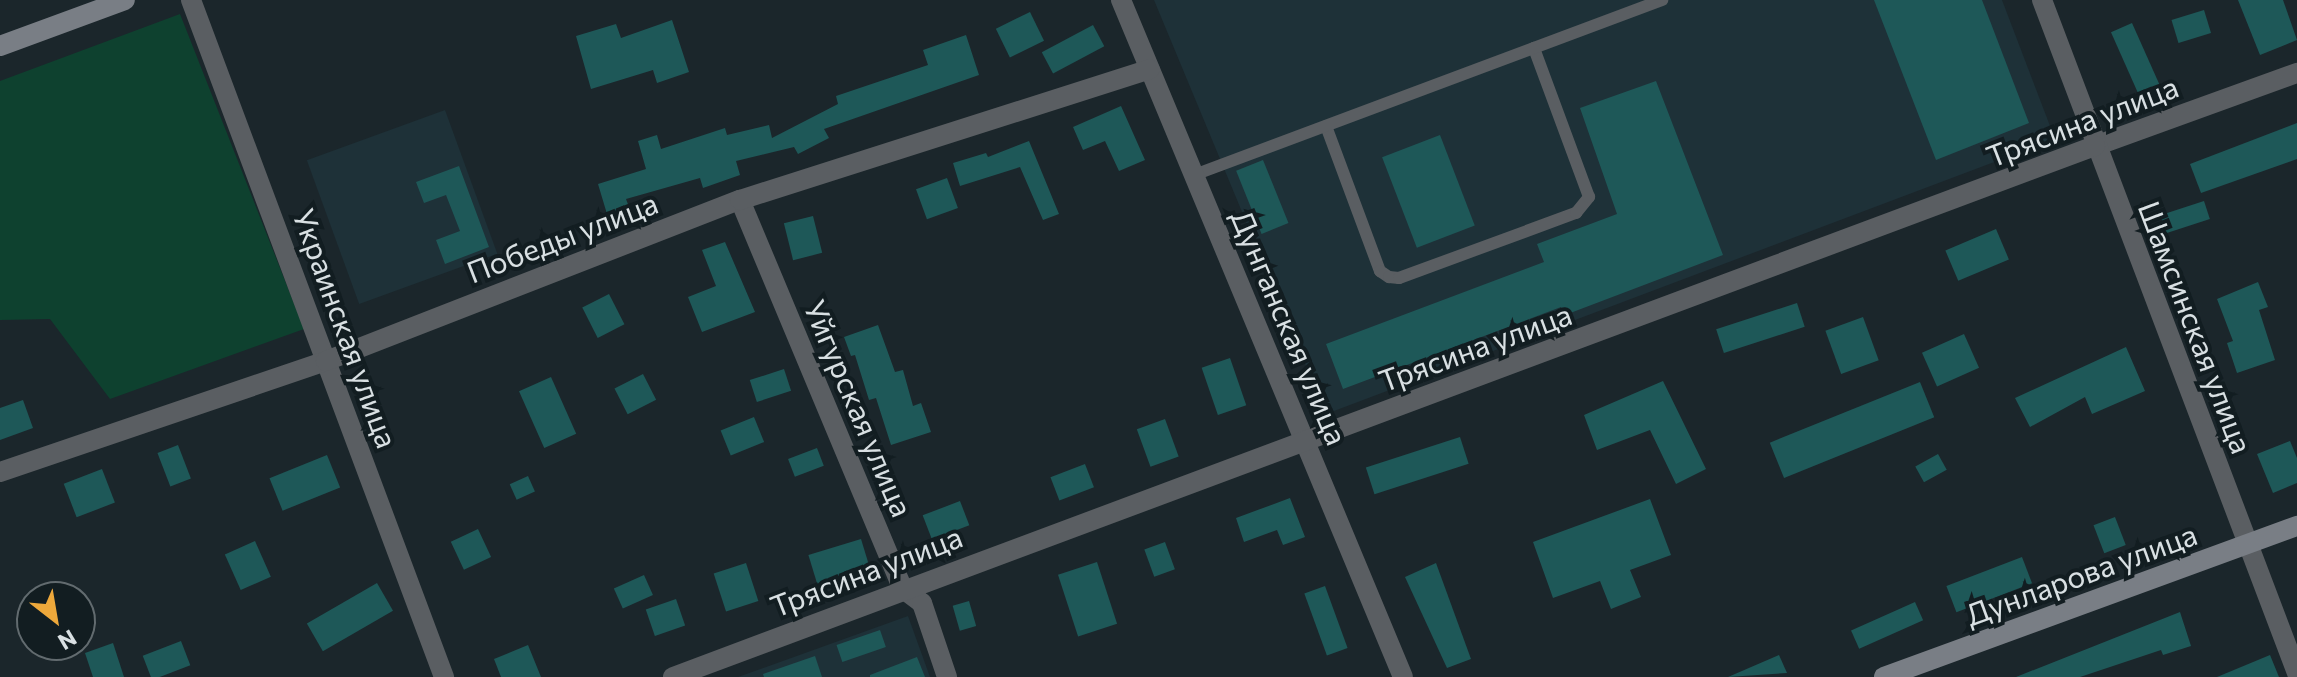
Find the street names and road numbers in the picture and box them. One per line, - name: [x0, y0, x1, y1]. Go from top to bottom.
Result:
- street label: Трясина улица: [1981, 68, 2183, 174]
- street label: Победы улица: [462, 184, 662, 290]
- street label: Шамсинская улица: [2131, 196, 2261, 458]
- street label: Украинская улица: [286, 204, 406, 452]
- street label: Дунганская улица: [1224, 204, 1356, 450]
- street label: Уйгурская улица: [797, 294, 921, 522]
- street label: Трясина улица: [1374, 295, 1576, 399]
- street label: Дунларова улица: [1960, 515, 2202, 633]
- street label: Трясина улица: [765, 518, 967, 624]

